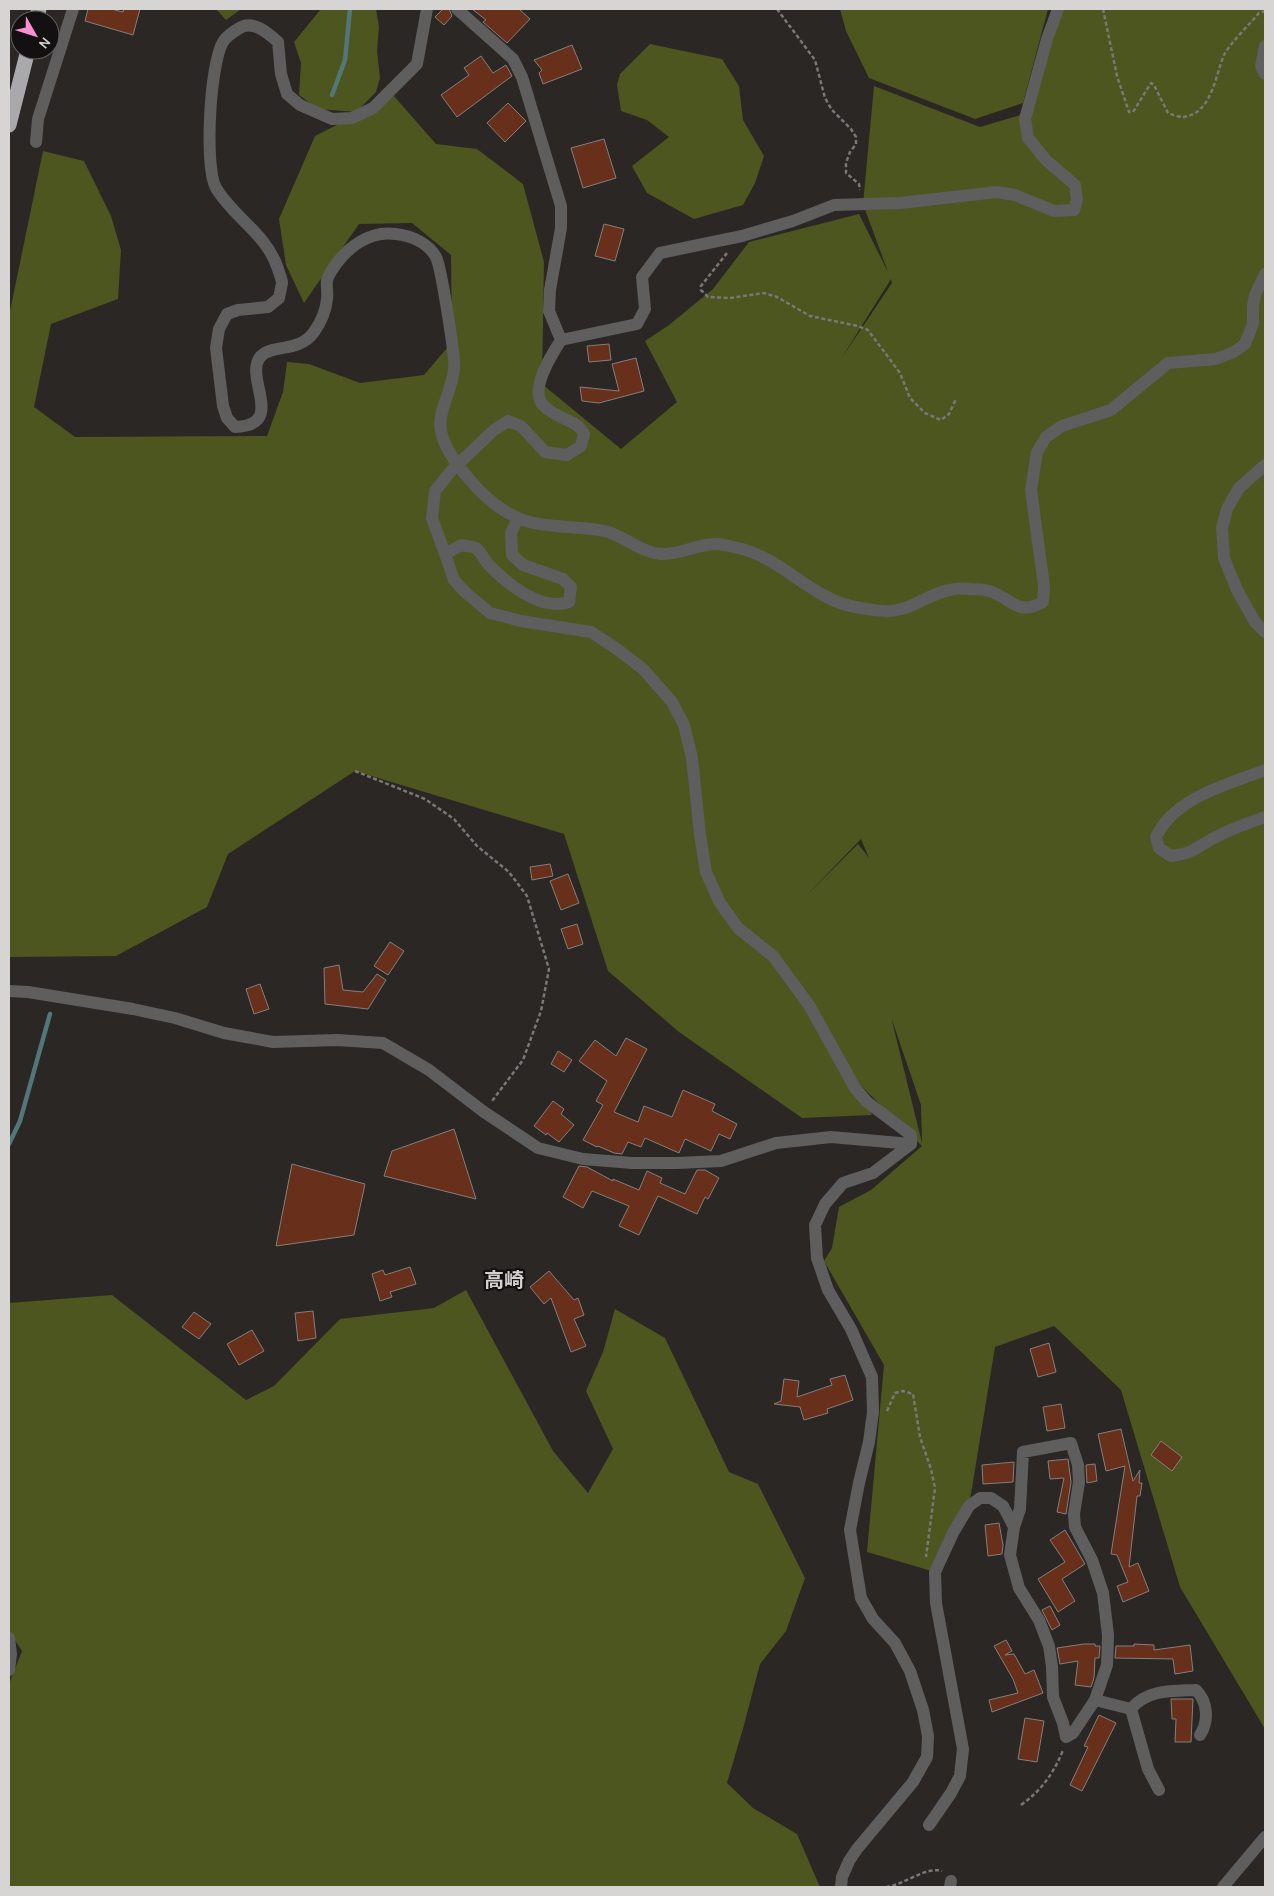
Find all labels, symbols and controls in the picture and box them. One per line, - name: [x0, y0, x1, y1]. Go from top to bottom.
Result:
- north arrow: [10, 10, 60, 60]
- text: N: [35, 34, 54, 52]
- district label: 高崎: [484, 1269, 524, 1292]

